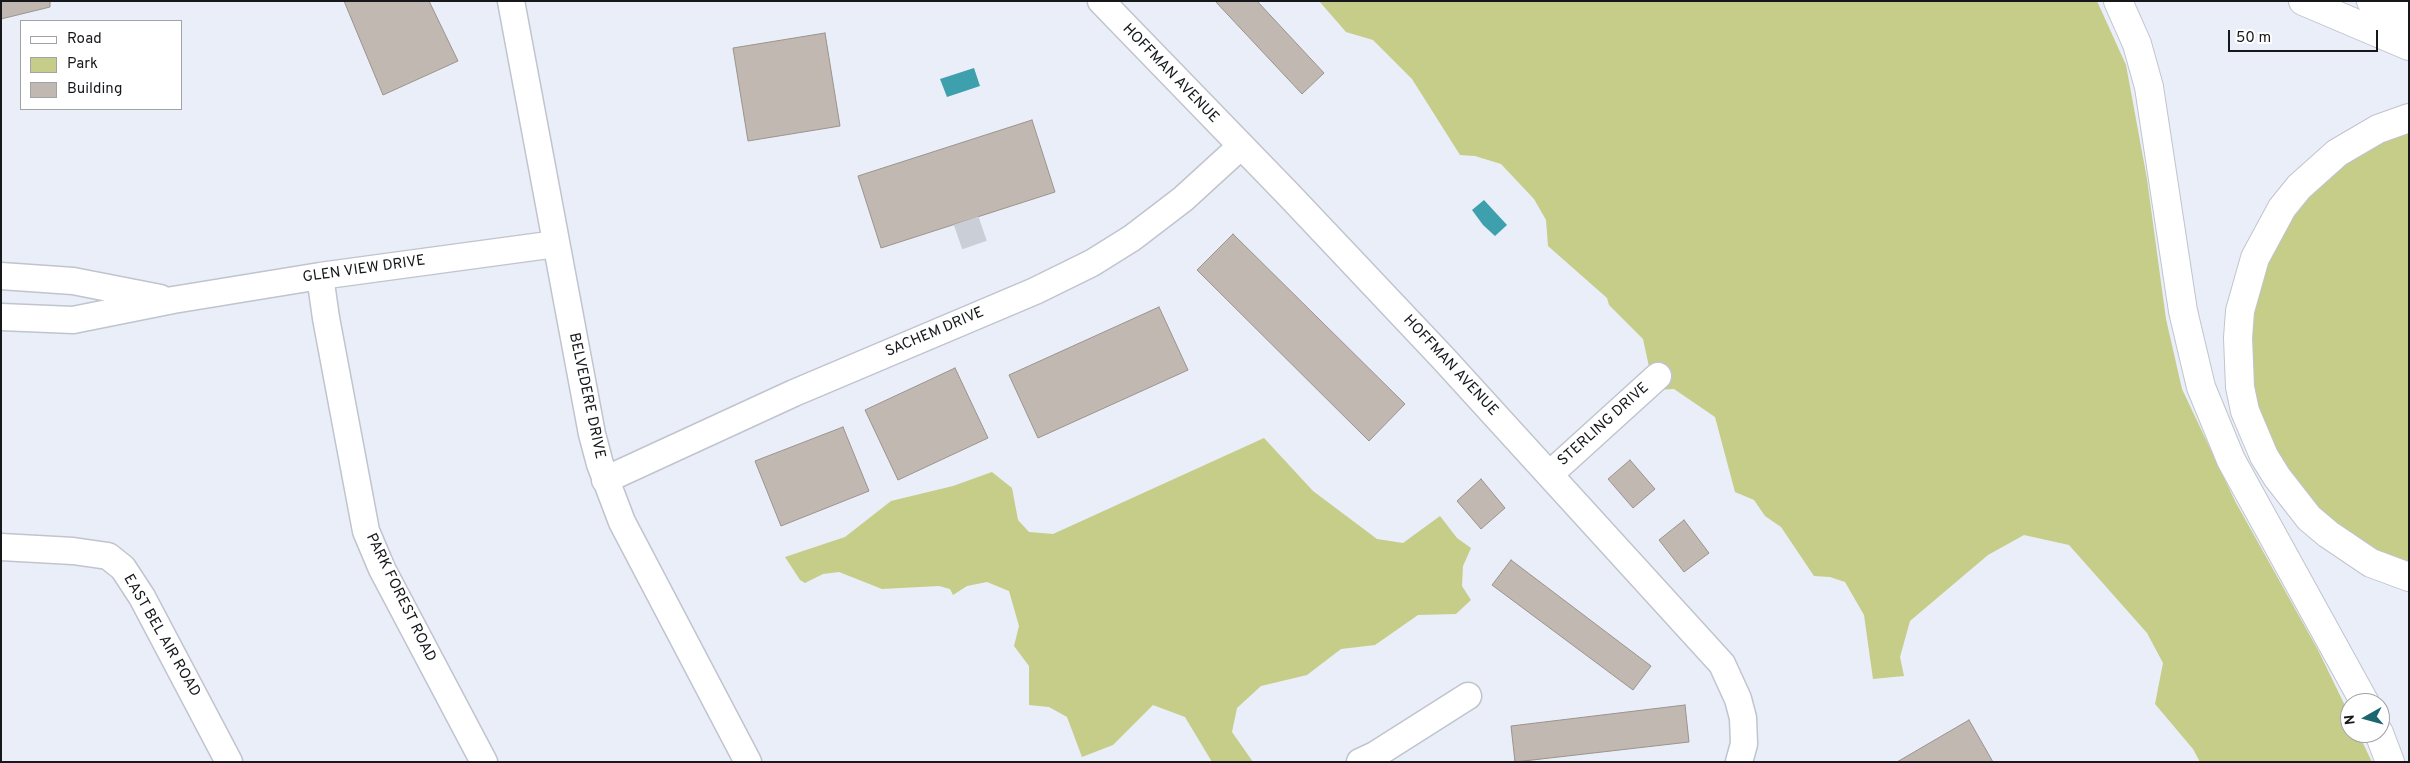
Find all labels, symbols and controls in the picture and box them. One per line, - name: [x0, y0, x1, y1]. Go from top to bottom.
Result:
- legend: [20, 20, 182, 110]
- scale bar: [2230, 20, 2380, 52]
- street label: HOFFMAN AVENUE: [1118, 21, 1222, 127]
- text: 50 m: [2236, 29, 2271, 48]
- text: Road: [67, 30, 102, 49]
- text: Park: [67, 55, 98, 74]
- text: Building: [67, 80, 122, 99]
- street label: GLEN VIEW DRIVE: [302, 252, 426, 288]
- street label: SACHEM DRIVE: [883, 304, 987, 362]
- street label: HOFFMAN AVENUE: [1399, 312, 1501, 420]
- street label: BELVEDERE DRIVE: [564, 331, 608, 461]
- street label: STERLING DRIVE: [1555, 379, 1653, 471]
- street label: PARK FOREST ROAD: [361, 531, 439, 665]
- street label: EAST BEL AIR ROAD: [119, 572, 203, 700]
- north arrow: [2340, 693, 2390, 743]
- text: N: [2342, 714, 2360, 726]

